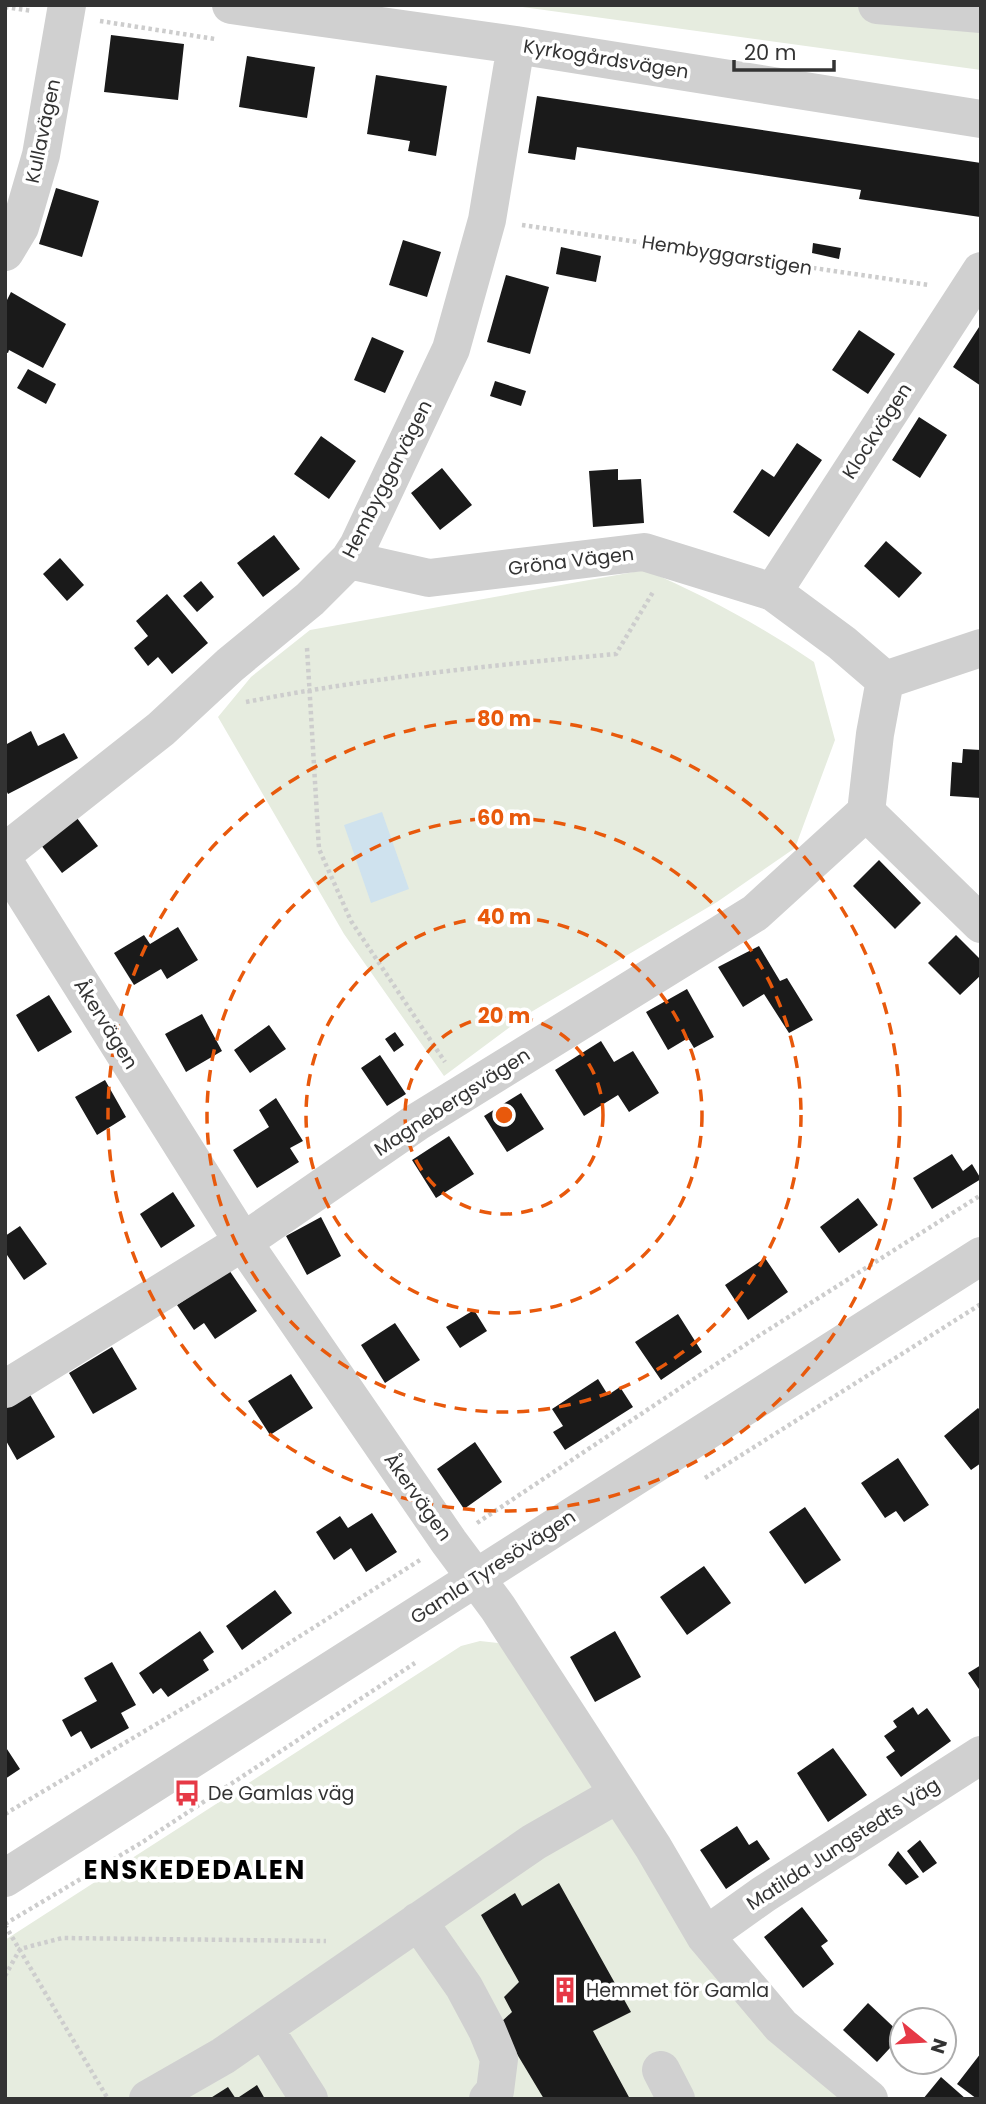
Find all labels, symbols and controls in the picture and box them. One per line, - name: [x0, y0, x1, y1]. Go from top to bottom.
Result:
- scale bar: [734, 28, 834, 72]
- street label: Kyrkogårdsvägen: [521, 33, 691, 85]
- text: 20 m: [744, 38, 797, 67]
- street label: Kullavägen: [19, 76, 67, 186]
- street label: Hembyggarstigen: [640, 228, 814, 282]
- street label: Klockvägen: [836, 378, 918, 484]
- street label: Hembyggarvägen: [335, 395, 439, 563]
- street label: Gröna Vägen: [507, 540, 635, 582]
- text: 80 m: [477, 704, 531, 733]
- text: 60 m: [477, 803, 531, 832]
- text: 40 m: [477, 902, 531, 931]
- street label: Åkervägen: [68, 974, 144, 1074]
- text: 20 m: [478, 1001, 530, 1030]
- street label: Magnebergsvägen: [369, 1041, 535, 1163]
- centre of rings: [492, 1103, 516, 1127]
- street label: Åkervägen: [378, 1448, 458, 1546]
- street label: Gamla Tyresövägen: [405, 1503, 581, 1631]
- street label: Matilda Jungstedts Väg: [741, 1771, 945, 1917]
- bus stop icon: De Gamlas väg: [172, 1778, 202, 1808]
- place label: De Gamlas väg: [208, 1780, 354, 1807]
- district label: ENSKEDEDALEN: [84, 1852, 306, 1888]
- building icon: Hemmet för Gamla: [550, 1975, 580, 2005]
- place label: Hemmet för Gamla: [586, 1977, 769, 2004]
- north arrow: [888, 2006, 958, 2076]
- text: N: [924, 2035, 954, 2057]

